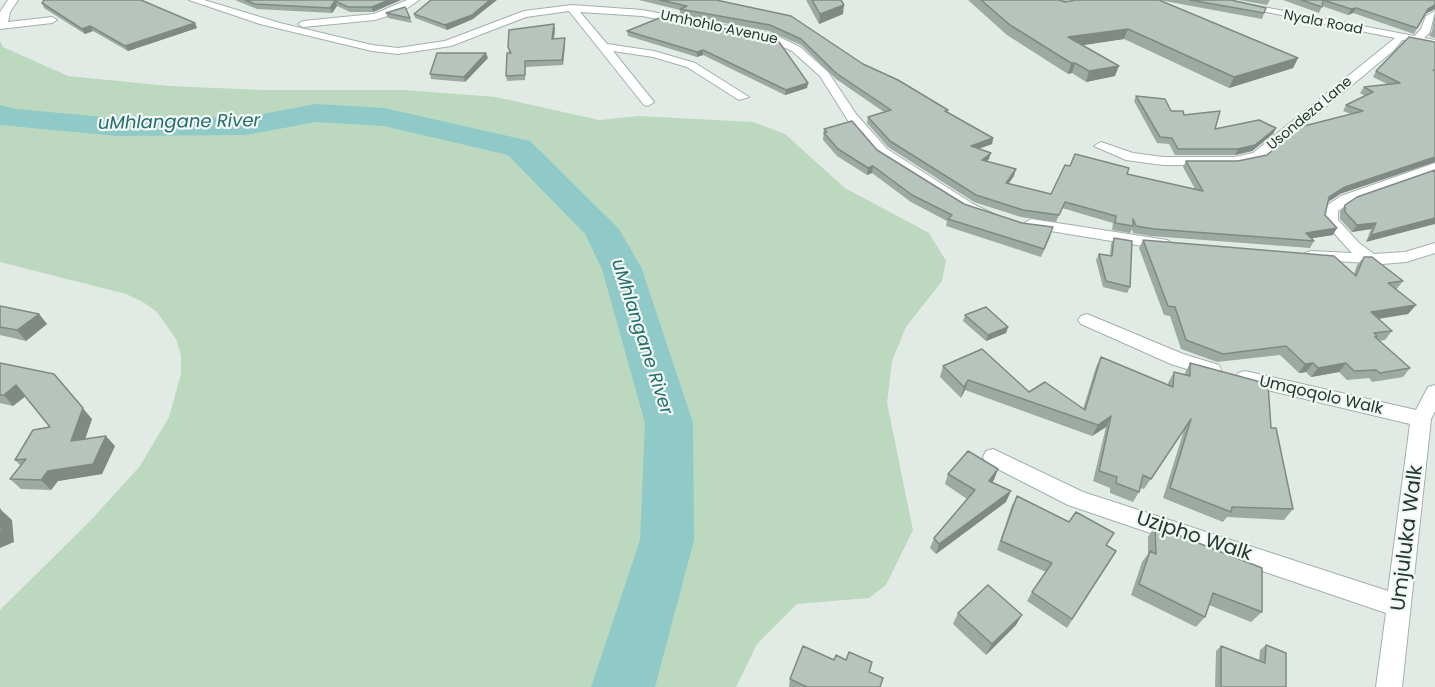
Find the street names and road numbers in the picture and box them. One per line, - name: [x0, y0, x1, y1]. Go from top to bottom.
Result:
- street label: Umhohlo Avenue: [659, 7, 779, 49]
- street label: Nyala Road: [1282, 7, 1364, 39]
- street label: Usondeza Lane: [1264, 74, 1356, 154]
- street label: Umqoqolo Walk: [1257, 372, 1385, 420]
- street label: Umjuluka Walk: [1387, 464, 1429, 612]
- street label: Uzipho Walk: [1133, 507, 1255, 567]

